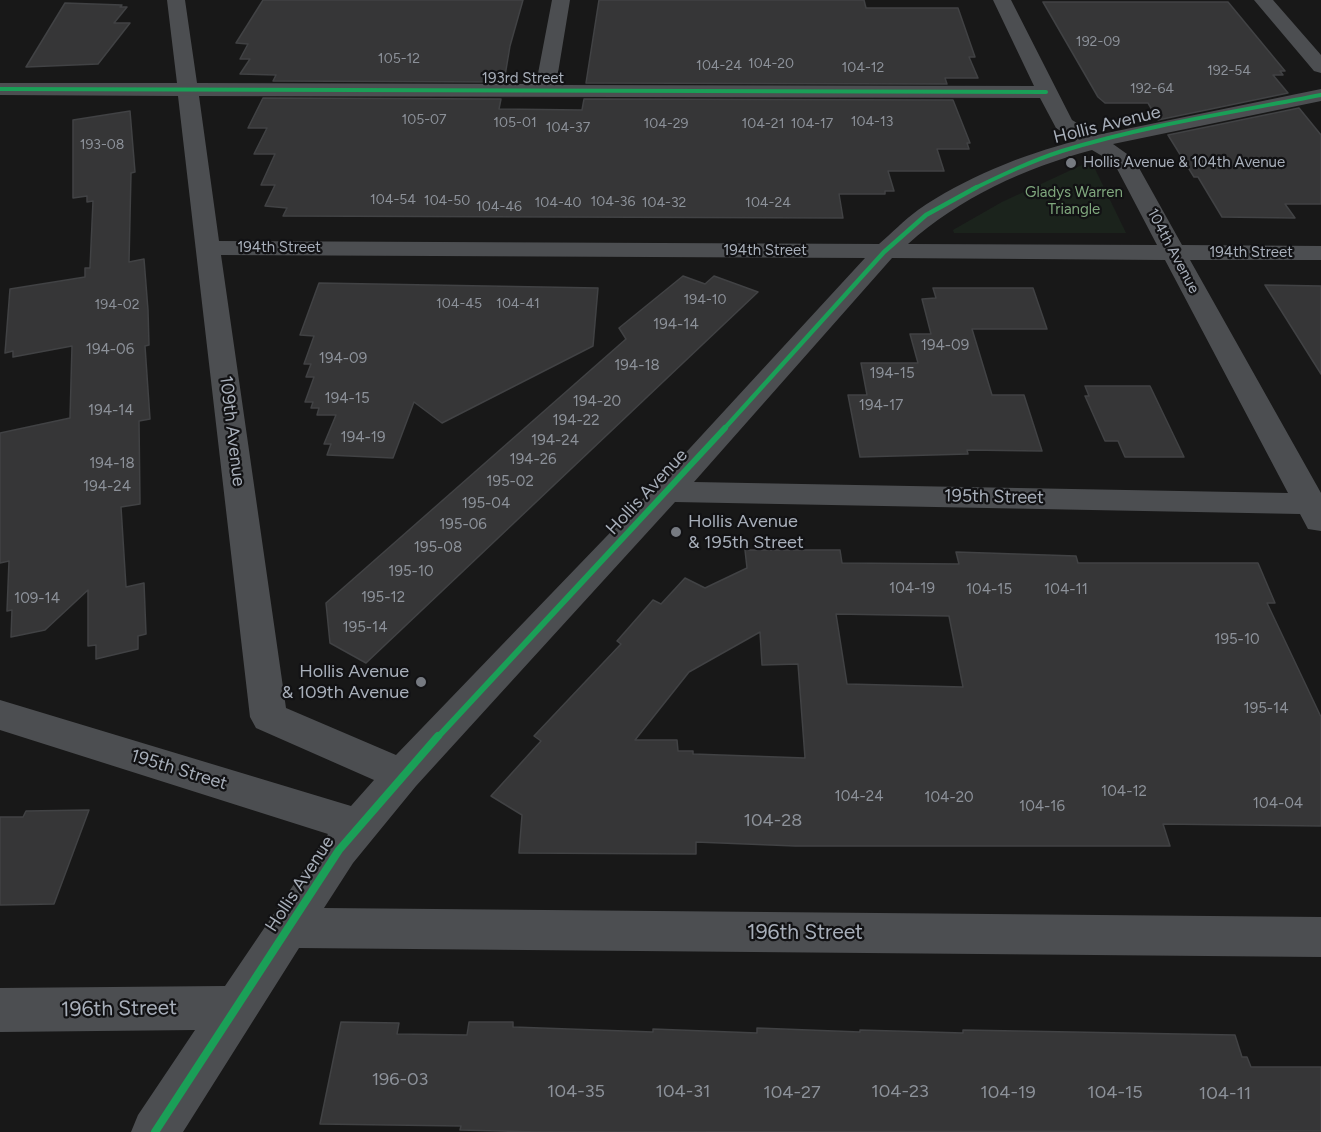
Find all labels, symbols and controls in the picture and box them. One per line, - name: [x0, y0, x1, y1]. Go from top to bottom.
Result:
- house number: 192-09: [1076, 34, 1120, 50]
- house number: 105-12: [378, 51, 420, 67]
- house number: 104-20: [748, 56, 794, 72]
- house number: 104-24: [696, 58, 742, 74]
- house number: 104-12: [842, 60, 884, 76]
- house number: 192-54: [1207, 63, 1251, 79]
- street label: 193rd Street: [482, 70, 564, 88]
- house number: 192-64: [1130, 81, 1174, 97]
- street label: Hollis Avenue: [1051, 101, 1163, 149]
- house number: 105-07: [401, 112, 447, 128]
- house number: 104-13: [851, 114, 893, 130]
- house number: 105-01: [493, 115, 537, 131]
- house number: 104-29: [643, 116, 689, 132]
- house number: 104-21: [742, 116, 784, 132]
- house number: 104-17: [791, 116, 833, 132]
- house number: 104-37: [546, 120, 590, 136]
- house number: 193-08: [80, 137, 124, 153]
- place label: Hollis Avenue & 104th Avenue: [1083, 154, 1285, 172]
- marker: Hollis Avenue & 104th Avenue: [1064, 156, 1078, 170]
- park label: Gladys Warren Triangle: [1025, 184, 1123, 219]
- house number: 104-54: [370, 192, 416, 208]
- house number: 104-50: [424, 193, 470, 209]
- house number: 104-36: [591, 194, 635, 210]
- house number: 104-40: [535, 195, 581, 211]
- house number: 104-32: [642, 195, 686, 211]
- house number: 104-24: [745, 195, 791, 211]
- house number: 104-46: [476, 199, 522, 215]
- street label: 104th Avenue: [1143, 205, 1203, 297]
- street label: 194th Street: [237, 239, 321, 257]
- street label: 194th Street: [723, 242, 807, 260]
- street label: 194th Street: [1209, 244, 1293, 262]
- house number: 194-10: [684, 292, 726, 308]
- house number: 104-45: [436, 296, 482, 312]
- house number: 104-41: [496, 296, 540, 312]
- house number: 194-02: [94, 297, 140, 313]
- house number: 194-14: [653, 316, 699, 334]
- house number: 194-09: [921, 337, 969, 355]
- house number: 194-06: [86, 341, 134, 359]
- house number: 194-09: [319, 350, 367, 368]
- house number: 194-18: [614, 357, 660, 375]
- house number: 194-15: [869, 365, 915, 383]
- street label: 109th Avenue: [214, 374, 250, 488]
- house number: 194-15: [324, 390, 370, 408]
- house number: 194-20: [573, 393, 621, 411]
- house number: 194-17: [859, 397, 903, 415]
- house number: 194-14: [88, 402, 134, 420]
- house number: 194-22: [552, 412, 600, 430]
- house number: 194-19: [341, 429, 385, 447]
- house number: 194-24: [531, 432, 579, 450]
- street label: Hollis Avenue: [602, 444, 692, 540]
- house number: 194-26: [509, 451, 557, 469]
- house number: 194-18: [89, 455, 135, 473]
- house number: 195-02: [486, 473, 534, 491]
- house number: 194-24: [83, 478, 131, 496]
- street label: 195th Street: [944, 485, 1044, 509]
- house number: 195-04: [462, 495, 510, 513]
- place label: Hollis Avenue & 195th Street: [688, 511, 804, 554]
- house number: 195-06: [439, 516, 487, 534]
- marker: Hollis Avenue & 195th Street: [669, 525, 683, 539]
- house number: 195-08: [414, 539, 462, 557]
- house number: 195-10: [388, 563, 434, 581]
- house number: 104-19: [889, 580, 935, 598]
- house number: 104-15: [966, 581, 1012, 599]
- house number: 104-11: [1044, 581, 1088, 599]
- house number: 195-12: [361, 589, 405, 607]
- house number: 109-14: [14, 590, 60, 608]
- house number: 195-14: [342, 619, 388, 637]
- house number: 195-10: [1214, 631, 1260, 649]
- place label: Hollis Avenue & 109th Avenue: [282, 661, 409, 704]
- marker: Hollis Avenue & 109th Avenue: [414, 675, 428, 689]
- house number: 195-14: [1243, 700, 1289, 718]
- street label: 195th Street: [128, 745, 230, 795]
- house number: 104-12: [1101, 783, 1147, 801]
- house number: 104-24: [834, 788, 884, 806]
- house number: 104-20: [924, 789, 974, 807]
- house number: 104-04: [1253, 795, 1303, 813]
- house number: 104-16: [1019, 798, 1065, 816]
- house number: 104-28: [744, 810, 802, 832]
- street label: Hollis Avenue: [261, 832, 339, 936]
- street label: 196th Street: [747, 920, 863, 946]
- street label: 196th Street: [61, 995, 177, 1023]
- house number: 196-03: [372, 1069, 428, 1091]
- house number: 104-35: [547, 1081, 605, 1103]
- house number: 104-31: [656, 1081, 710, 1103]
- house number: 104-23: [871, 1081, 929, 1103]
- house number: 104-27: [763, 1082, 821, 1104]
- house number: 104-19: [980, 1082, 1036, 1104]
- house number: 104-15: [1087, 1082, 1143, 1104]
- house number: 104-11: [1199, 1083, 1251, 1105]

